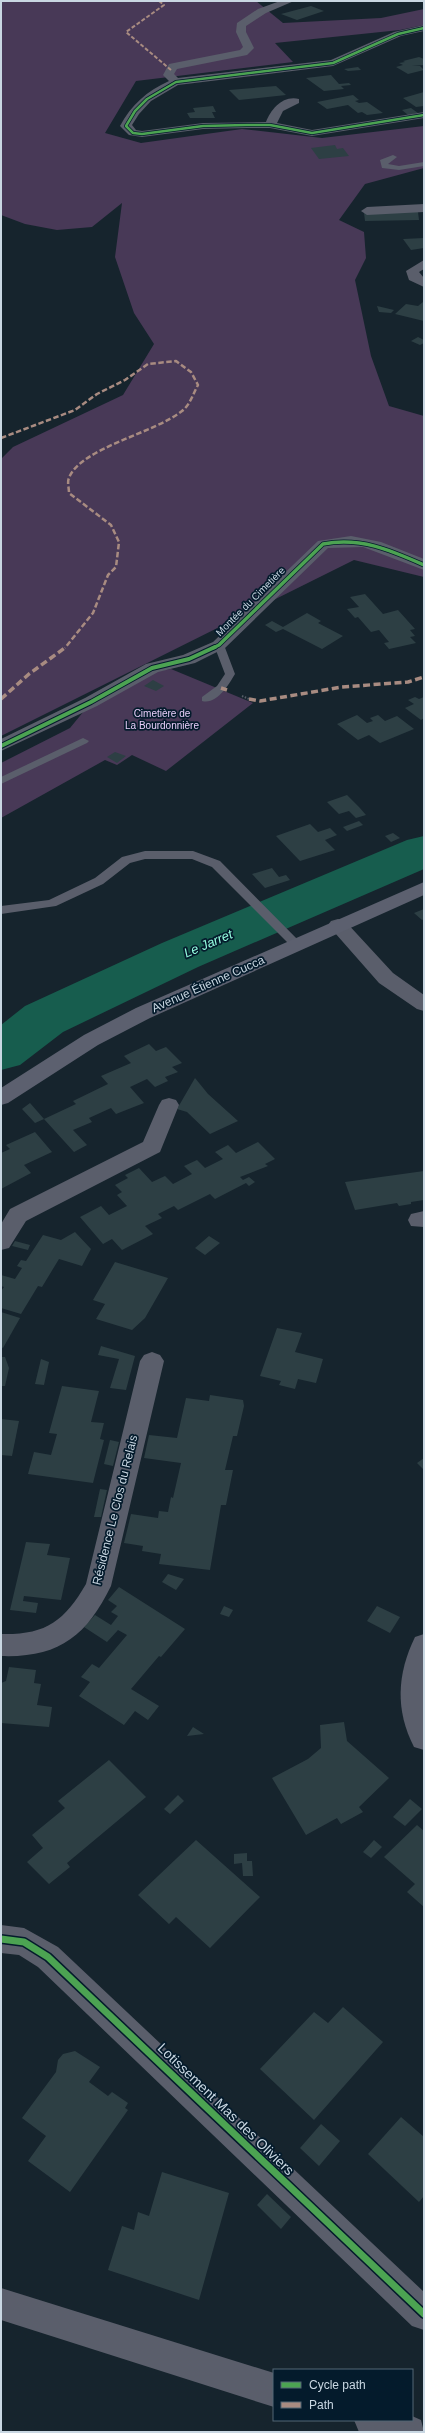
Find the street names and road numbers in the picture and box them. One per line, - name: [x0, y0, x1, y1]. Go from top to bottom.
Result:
- street label: Montée du Cimetière: [214, 564, 287, 638]
- street label: Avenue Étienne Cucca: [149, 952, 267, 1015]
- street label: Résidence Le Clos du Relais: [90, 1434, 140, 1586]
- street label: Lotissement Mas des Oliviers: [155, 2040, 297, 2178]

